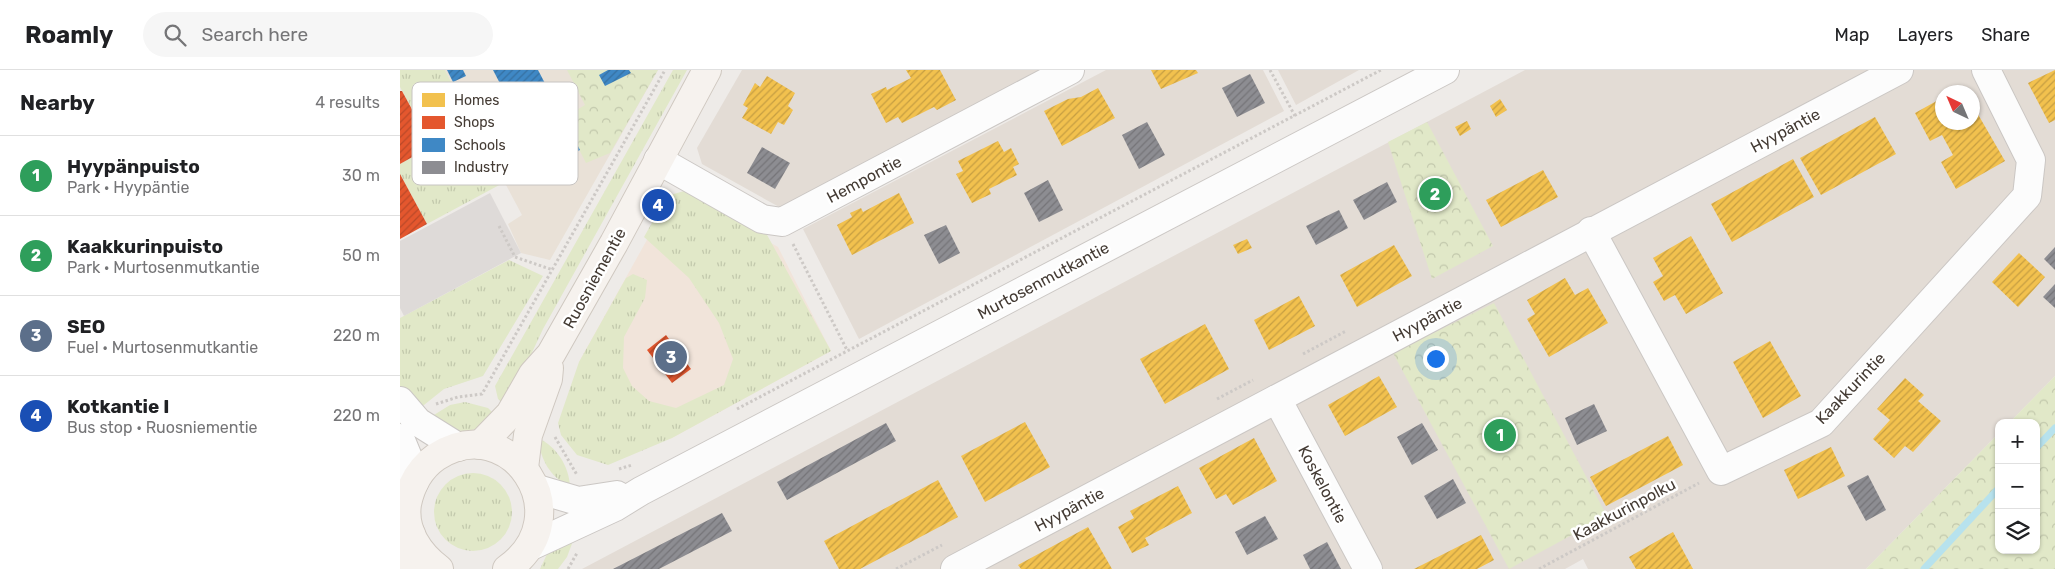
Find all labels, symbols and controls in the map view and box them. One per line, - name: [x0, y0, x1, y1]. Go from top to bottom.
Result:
- search box: [143, 12, 493, 57]
- text: Roamly: [25, 21, 113, 49]
- icon: search: [161, 21, 189, 49]
- text: Search here: [201, 23, 308, 46]
- text: Map: [1835, 24, 1870, 46]
- text: Layers: [1898, 24, 1953, 46]
- text: Share: [1981, 24, 2030, 46]
- legend: [412, 82, 578, 185]
- north arrow: [1935, 85, 1980, 130]
- text: Nearby: [20, 90, 95, 115]
- text: Homes: [454, 92, 499, 109]
- text: 4 results: [315, 93, 380, 112]
- street label: Hyypäntie: [1747, 104, 1823, 157]
- text: Shops: [454, 114, 495, 131]
- text: Schools: [454, 137, 506, 154]
- street label: Hempontie: [824, 152, 905, 207]
- text: Hyypänpuisto: [67, 155, 200, 178]
- text: Industry: [454, 159, 509, 176]
- text: 1: [32, 166, 40, 185]
- text: 30 m: [342, 166, 380, 185]
- pin: 2: [1419, 175, 1451, 213]
- text: Park · Hyypäntie: [67, 178, 189, 197]
- pin: 4: [642, 186, 674, 224]
- street label: Ruosniementie: [559, 225, 630, 332]
- text: Kaakkurinpuisto: [67, 235, 223, 258]
- street label: Murtosenmutkantie: [974, 238, 1112, 323]
- text: 2: [31, 246, 41, 265]
- text: 50 m: [342, 246, 380, 265]
- text: Park · Murtosenmutkantie: [67, 258, 260, 277]
- street label: Hyypäntie: [1389, 293, 1465, 346]
- text: SEO: [67, 315, 105, 338]
- text: 3: [31, 326, 41, 345]
- text: 220 m: [333, 326, 380, 345]
- text: Fuel · Murtosenmutkantie: [67, 338, 258, 357]
- pin: 3: [655, 338, 687, 376]
- your location: [1423, 346, 1449, 372]
- street label: Kaakkurintie: [1812, 349, 1889, 428]
- text: Kotkantie I: [67, 395, 170, 418]
- text: 4: [31, 406, 41, 425]
- text: 220 m: [333, 406, 380, 425]
- pin: 1: [1484, 416, 1516, 454]
- text: Bus stop · Ruosniementie: [67, 418, 257, 437]
- map controls: [1995, 419, 2040, 554]
- button: +: [1995, 419, 2040, 464]
- street label: Koskelontie: [1294, 442, 1351, 526]
- button: −: [1995, 464, 2040, 509]
- street label: Kaakkurinpolku: [1570, 474, 1679, 544]
- street label: Hyypäntie: [1031, 483, 1107, 536]
- button: layers: [1995, 509, 2040, 554]

